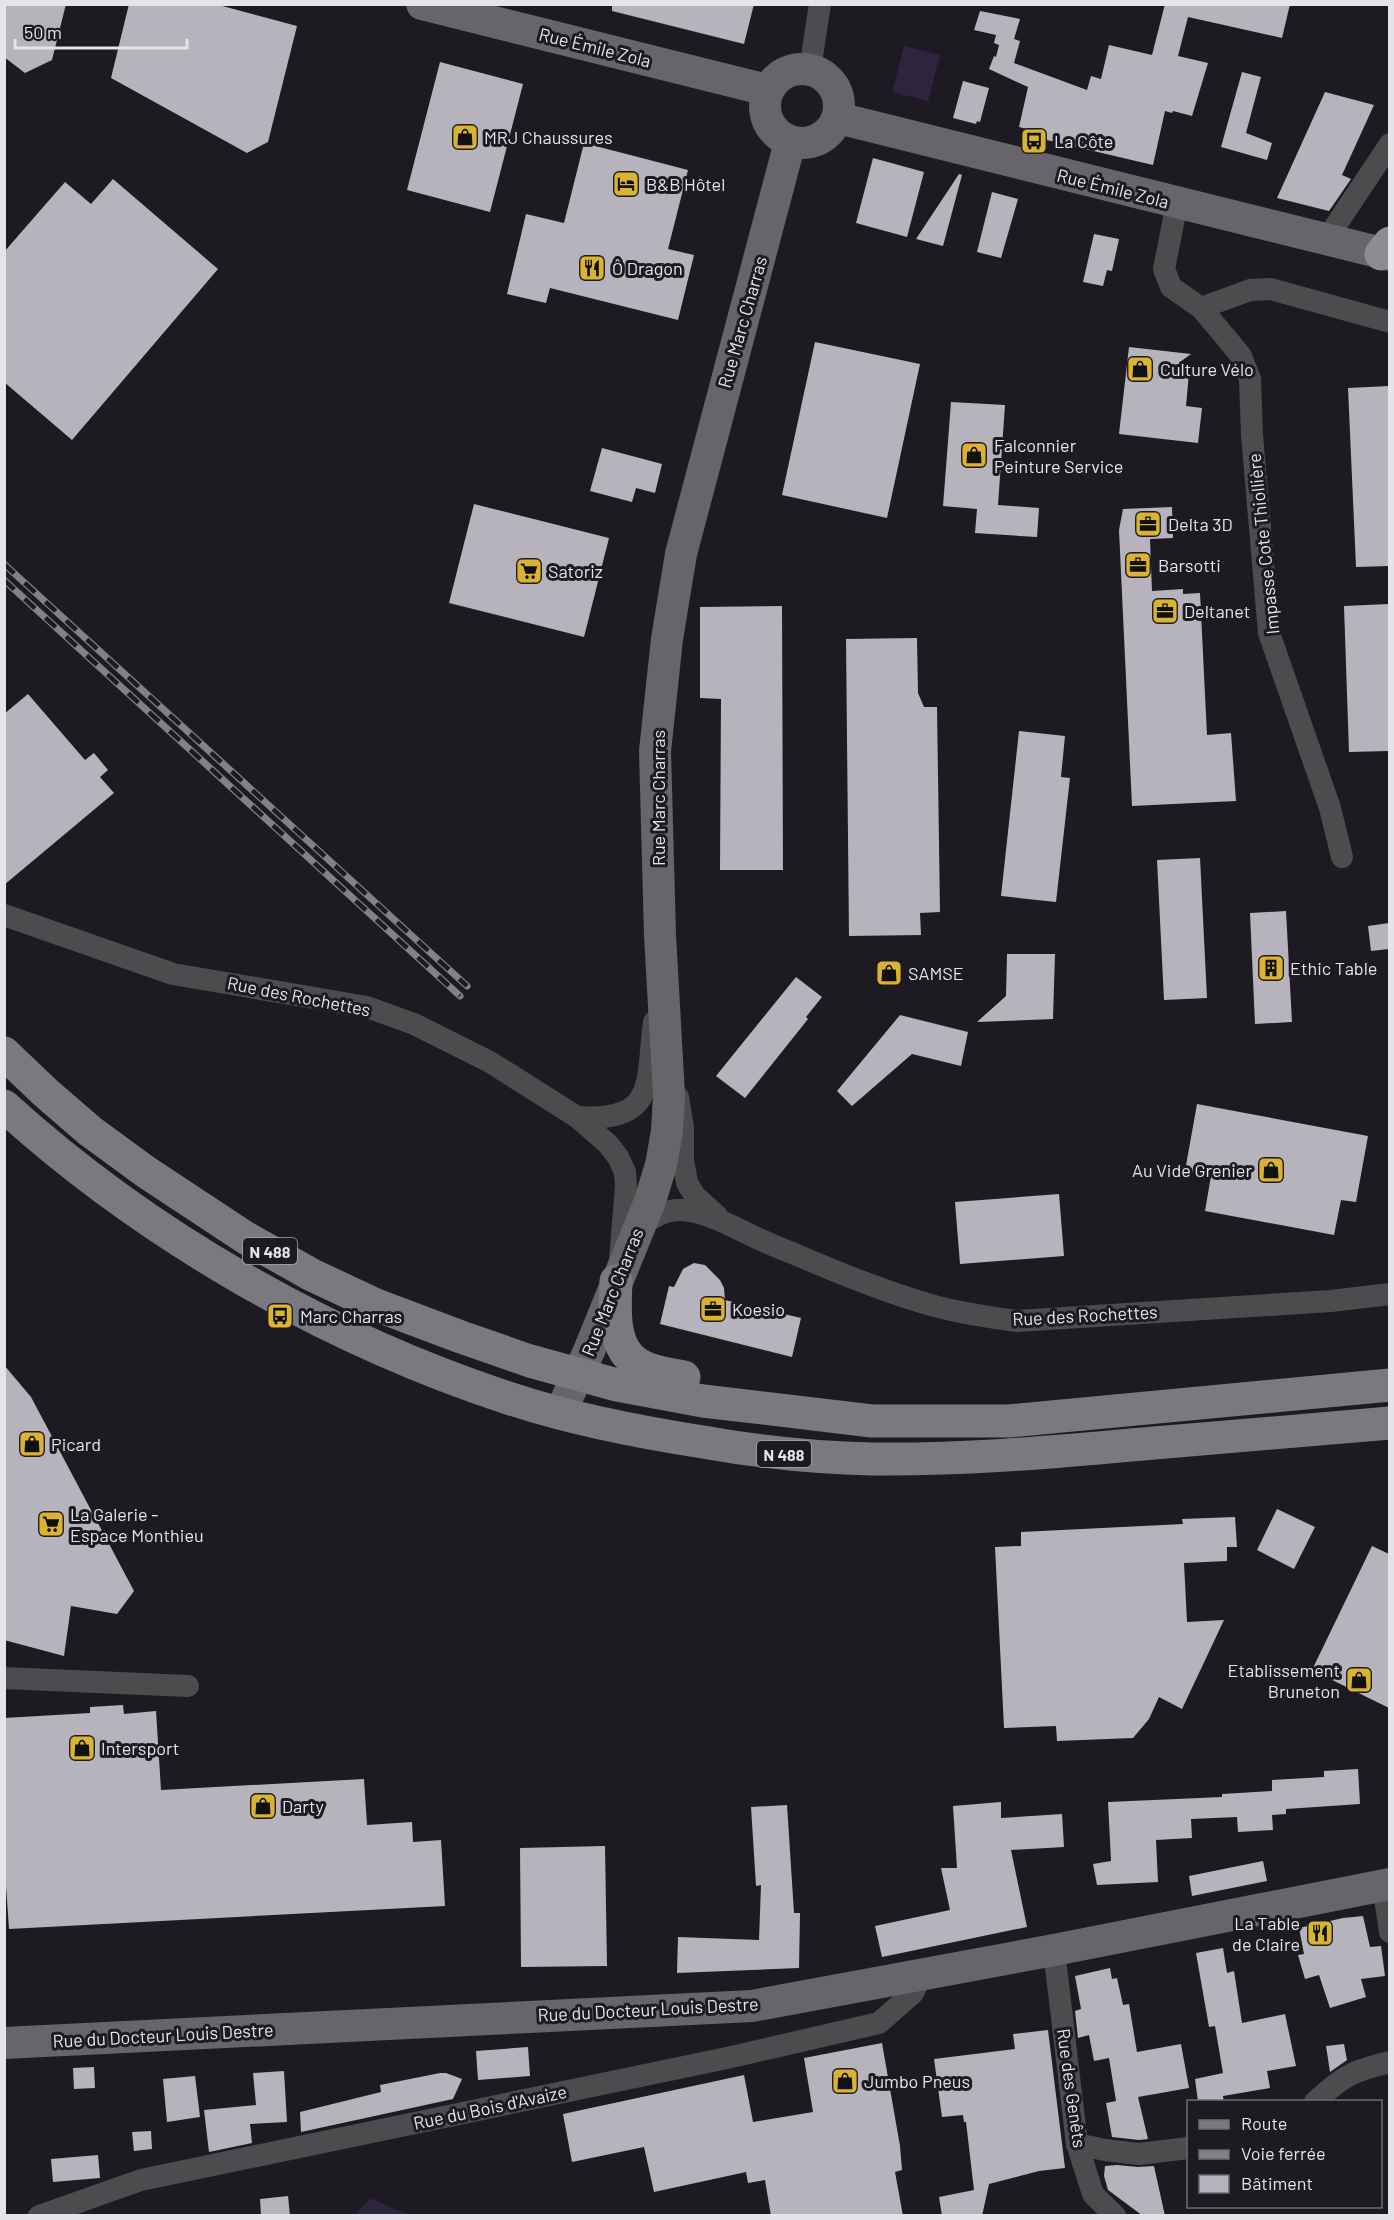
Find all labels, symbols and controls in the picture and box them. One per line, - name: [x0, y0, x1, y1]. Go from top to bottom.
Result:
- scale bar: [15, 12, 188, 50]
- text: 50 m: [24, 21, 62, 43]
- street label: Rue Émile Zola: [537, 22, 653, 72]
- shop icon: MRJ Chaussures: [450, 122, 480, 152]
- place label: MRJ Chaussures: [484, 126, 613, 148]
- bus stop icon: La Côte: [1019, 126, 1049, 156]
- place label: La Côte: [1054, 130, 1113, 152]
- street label: Rue Émile Zola: [1055, 163, 1171, 213]
- hotel icon: B&B Hôtel: [611, 169, 641, 199]
- place label: B&B Hôtel: [646, 173, 725, 195]
- restaurant icon: Ô Dragon: [577, 253, 607, 283]
- street label: Rue Marc Charras: [713, 254, 771, 390]
- place label: Ô Dragon: [612, 257, 683, 279]
- shop icon: Culture Vélo: [1125, 354, 1155, 384]
- place label: Culture Vélo: [1160, 358, 1254, 380]
- place label: Falconnier Peinture Service: [994, 434, 1123, 477]
- shop icon: Falconnier Peinture Service: [959, 440, 989, 470]
- street label: Impasse Cote Thiollière: [1243, 452, 1283, 636]
- office icon: Delta 3D: [1133, 509, 1163, 539]
- place label: Delta 3D: [1168, 513, 1233, 535]
- office icon: Barsotti: [1123, 550, 1153, 580]
- place label: Barsotti: [1158, 554, 1221, 576]
- supermarket icon: Satoriz: [514, 556, 544, 586]
- place label: Satoriz: [548, 560, 603, 582]
- office icon: Deltanet: [1150, 596, 1180, 626]
- place label: Deltanet: [1184, 600, 1250, 622]
- street label: Rue Marc Charras: [647, 730, 669, 866]
- building icon: Ethic Table: [1256, 953, 1286, 983]
- place label: Ethic Table: [1290, 957, 1377, 979]
- shop icon: SAMSE: [874, 958, 904, 988]
- place label: SAMSE: [908, 962, 964, 984]
- street label: Rue des Rochettes: [225, 971, 373, 1021]
- shop icon: Au Vide Grenier: [1256, 1155, 1286, 1185]
- place label: Au Vide Grenier: [1132, 1159, 1252, 1181]
- street label: Rue Marc Charras: [576, 1225, 648, 1359]
- road number: N 488: [243, 1238, 297, 1264]
- office icon: Koesio: [698, 1294, 728, 1324]
- place label: Koesio: [732, 1298, 785, 1320]
- street label: Rue des Rochettes: [1012, 1300, 1158, 1330]
- bus stop icon: Marc Charras: [265, 1301, 295, 1331]
- place label: Marc Charras: [300, 1305, 402, 1327]
- shop icon: Picard: [17, 1429, 47, 1459]
- place label: Picard: [51, 1433, 101, 1455]
- road number: N 488: [757, 1441, 811, 1467]
- place label: La Galerie - Espace Monthieu: [70, 1503, 204, 1546]
- supermarket icon: La Galerie - Espace Monthieu: [36, 1509, 66, 1539]
- place label: Etablissement Bruneton: [1228, 1659, 1340, 1702]
- shop icon: Etablissement Bruneton: [1344, 1665, 1374, 1695]
- shop icon: Intersport: [67, 1733, 97, 1763]
- place label: Intersport: [101, 1737, 179, 1759]
- shop icon: Darty: [248, 1791, 278, 1821]
- place label: Darty: [282, 1795, 324, 1817]
- place label: La Table de Claire: [1232, 1912, 1300, 1955]
- restaurant icon: La Table de Claire: [1305, 1918, 1335, 1948]
- street label: Rue du Docteur Louis Destre: [537, 1992, 759, 2026]
- street label: Rue du Docteur Louis Destre: [52, 2018, 274, 2052]
- street label: Rue des Genêts: [1053, 2027, 1091, 2149]
- shop icon: Jumbo Pneus: [830, 2066, 860, 2096]
- place label: Jumbo Pneus: [864, 2070, 970, 2092]
- street label: Rue du Bois d'Avaize: [411, 2080, 569, 2134]
- legend: [1187, 2100, 1382, 2208]
- text: Route: [1241, 2112, 1287, 2134]
- text: Voie ferrée: [1241, 2142, 1326, 2164]
- text: Bâtiment: [1241, 2172, 1313, 2194]

